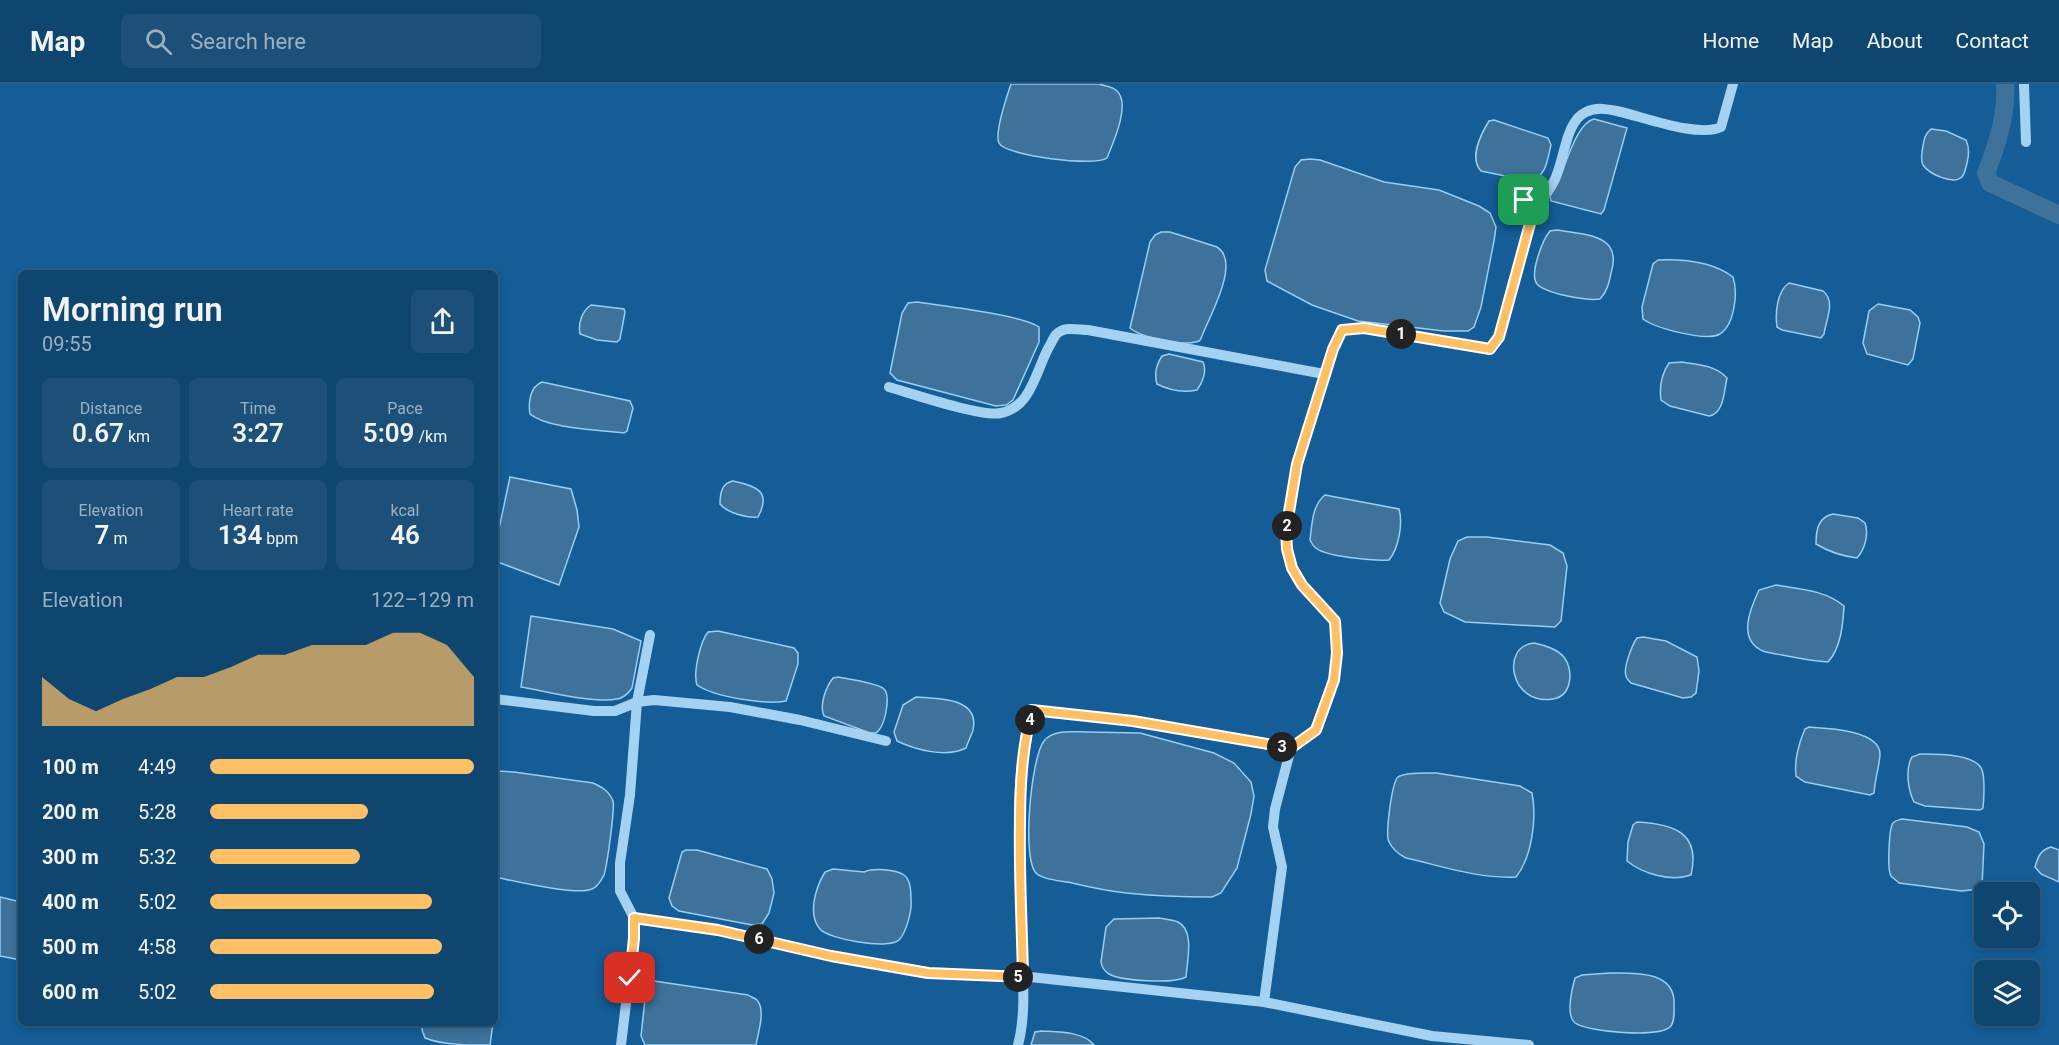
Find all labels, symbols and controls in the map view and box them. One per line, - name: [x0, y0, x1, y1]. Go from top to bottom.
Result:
- search box: [121, 14, 541, 68]
- text: Map: [30, 25, 85, 58]
- icon: search: [142, 25, 175, 58]
- text: Search here: [190, 29, 306, 54]
- text: Home: [1703, 29, 1759, 53]
- text: Map: [1792, 29, 1834, 53]
- text: About: [1867, 29, 1923, 53]
- text: Contact: [1956, 29, 2029, 53]
- pin: [1498, 174, 1549, 225]
- icon: arrive: [1507, 183, 1540, 216]
- text: Morning run: [42, 290, 223, 329]
- button: share: [411, 290, 474, 353]
- pin: 1: [1386, 319, 1416, 349]
- text: 1: [1396, 324, 1406, 343]
- text: 09:55: [42, 332, 92, 356]
- text: Distance: [80, 399, 142, 418]
- text: Time: [240, 399, 276, 418]
- text: Pace: [387, 399, 423, 418]
- text: 0.67: [72, 418, 124, 448]
- text: 3:27: [232, 418, 284, 448]
- text: 5:09: [363, 418, 414, 448]
- text: km: [124, 427, 150, 446]
- text: /km: [414, 427, 447, 446]
- text: Elevation: [79, 501, 143, 520]
- text: Heart rate: [222, 501, 294, 520]
- text: kcal: [391, 501, 419, 520]
- pin: 2: [1272, 511, 1302, 541]
- text: 2: [1282, 516, 1292, 535]
- text: 7: [95, 520, 109, 550]
- text: 134: [218, 520, 262, 550]
- text: 46: [390, 520, 420, 550]
- text: m: [109, 529, 127, 548]
- text: bpm: [262, 529, 298, 548]
- text: Elevation: [42, 588, 123, 612]
- text: 122–129 m: [371, 588, 474, 612]
- pin: 4: [1015, 705, 1045, 735]
- text: 4: [1025, 710, 1035, 729]
- pin: 3: [1267, 732, 1297, 762]
- text: 3: [1277, 737, 1287, 756]
- text: 100 m: [42, 755, 99, 779]
- text: 4:49: [138, 755, 177, 779]
- text: 200 m: [42, 800, 99, 824]
- text: 5:28: [138, 800, 177, 824]
- text: 300 m: [42, 845, 99, 869]
- text: 5:32: [138, 845, 177, 869]
- map controls: [1974, 882, 2040, 1026]
- button: locate: [1974, 882, 2040, 948]
- text: 400 m: [42, 890, 99, 914]
- text: 5:02: [138, 890, 177, 914]
- pin: 6: [744, 924, 774, 954]
- text: 6: [754, 929, 764, 948]
- text: 500 m: [42, 935, 99, 959]
- text: 4:58: [138, 935, 177, 959]
- pin: [604, 952, 655, 1003]
- button: layers: [1974, 960, 2040, 1026]
- icon: check: [613, 961, 646, 994]
- pin: 5: [1003, 962, 1033, 992]
- text: 5: [1013, 967, 1023, 986]
- text: 600 m: [42, 980, 99, 1004]
- text: 5:02: [138, 980, 177, 1004]

